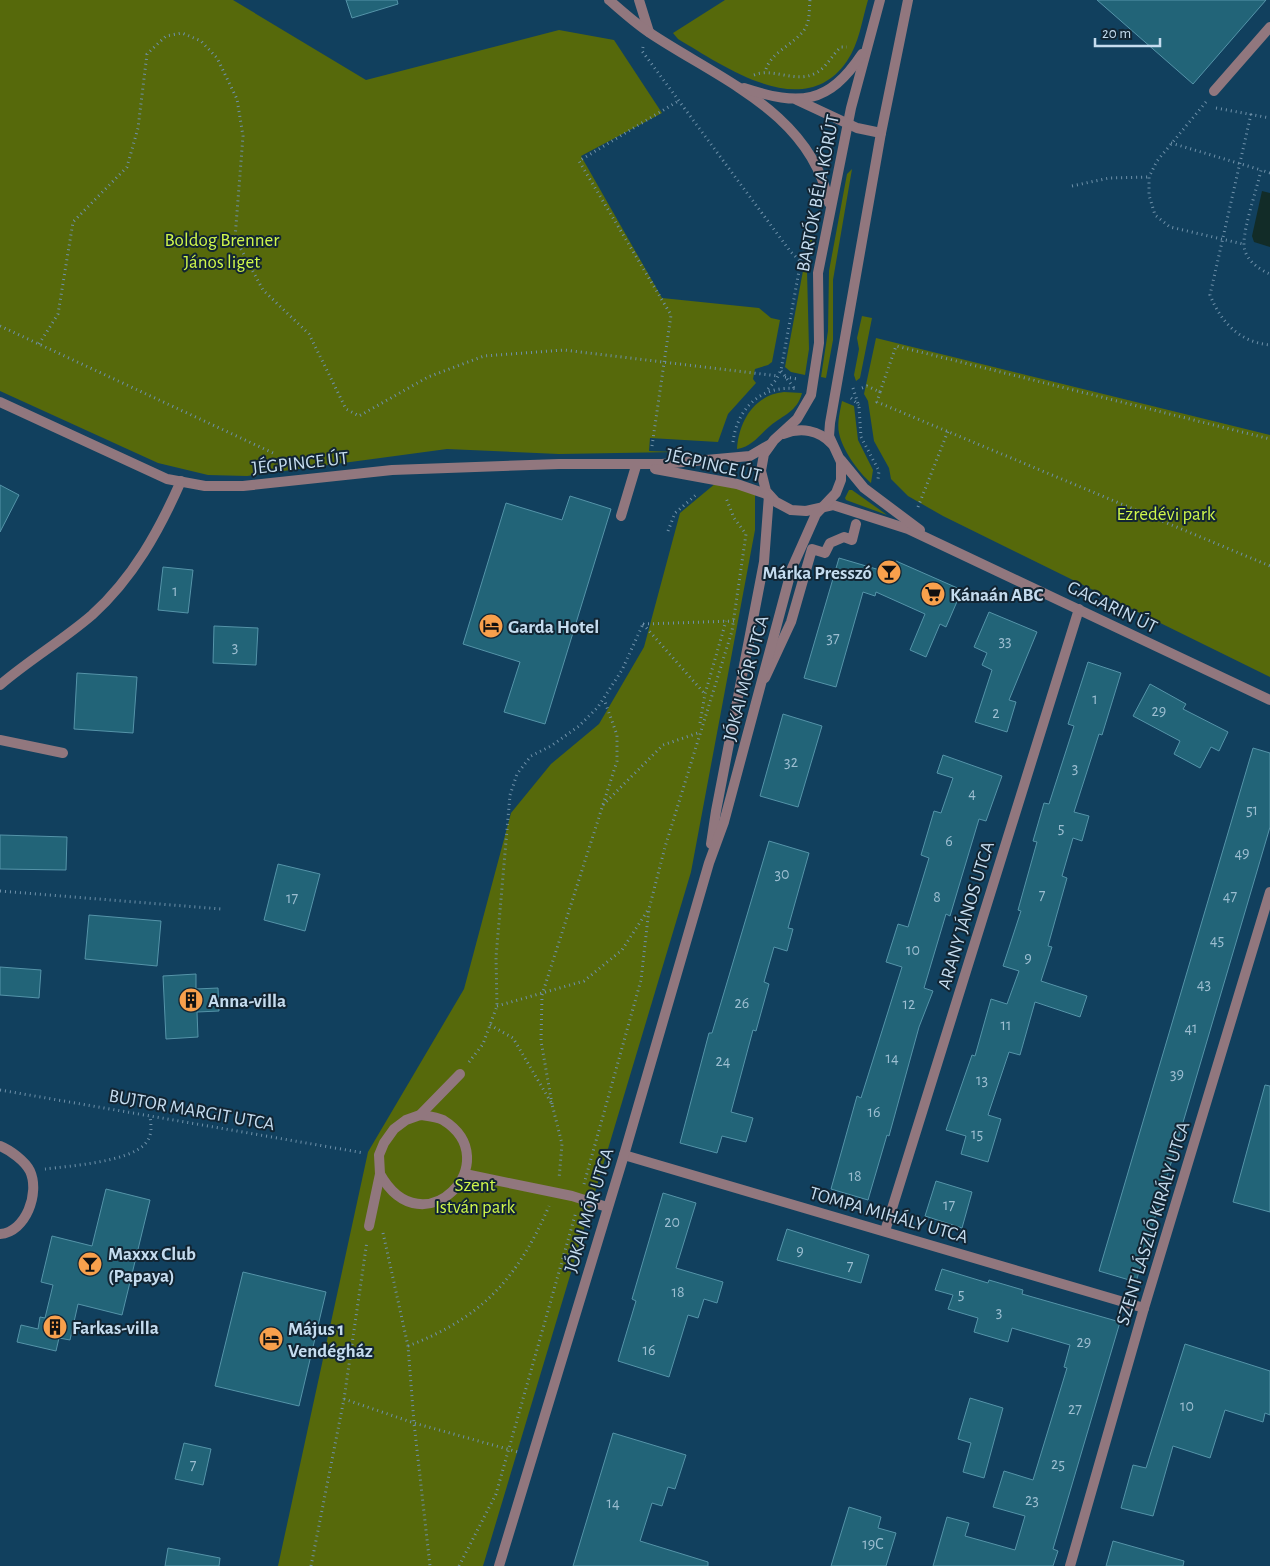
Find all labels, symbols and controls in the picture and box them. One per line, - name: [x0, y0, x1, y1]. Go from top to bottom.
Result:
- scale bar: [1095, 15, 1160, 47]
- text: 20 m: [1102, 26, 1131, 41]
- street label: BARTÓK BÉLA KÖRÚT: [792, 113, 843, 274]
- park label: Boldog Brenner János liget: [165, 231, 279, 272]
- street label: JÉGPINCE ÚT: [664, 443, 764, 486]
- street label: JÉGPINCE ÚT: [251, 447, 349, 478]
- park label: Ezredévi park: [1117, 505, 1216, 524]
- bar icon: Márka Presszó: [876, 559, 902, 585]
- place label: Márka Presszó: [763, 564, 872, 583]
- street label: GAGARIN ÚT: [1064, 576, 1161, 637]
- supermarket icon: Kánaán ABC: [920, 581, 946, 607]
- house number: 1: [172, 583, 178, 599]
- place label: Kánaán ABC: [950, 586, 1043, 605]
- hotel icon: Garda Hotel: [478, 613, 504, 639]
- street label: JÓKAI MÓR UTCA: [719, 613, 772, 743]
- place label: Garda Hotel: [508, 618, 599, 637]
- house number: 37: [826, 630, 840, 646]
- house number: 33: [998, 633, 1012, 649]
- house number: 3: [232, 639, 238, 655]
- house number: 1: [1092, 691, 1098, 707]
- house number: 29: [1152, 703, 1166, 719]
- house number: 2: [992, 705, 1000, 721]
- house number: 32: [784, 754, 798, 770]
- house number: 3: [1072, 760, 1078, 776]
- house number: 4: [968, 785, 976, 801]
- house number: 51: [1246, 802, 1258, 818]
- house number: 5: [1058, 820, 1064, 836]
- house number: 6: [945, 833, 953, 849]
- street label: ARANY JÁNOS UTCA: [933, 839, 998, 992]
- house number: 49: [1234, 845, 1250, 861]
- house number: 30: [774, 866, 790, 882]
- house number: 7: [1039, 887, 1046, 903]
- house number: 47: [1223, 888, 1238, 904]
- house number: 8: [933, 889, 941, 905]
- house number: 17: [286, 890, 298, 906]
- house number: 45: [1210, 932, 1224, 948]
- house number: 10: [906, 942, 920, 958]
- house number: 9: [1024, 950, 1032, 966]
- house number: 43: [1197, 976, 1211, 992]
- building icon: Anna-villa: [178, 987, 204, 1013]
- place label: Anna-villa: [208, 992, 286, 1011]
- house number: 26: [735, 995, 749, 1011]
- house number: 12: [903, 996, 915, 1012]
- house number: 11: [1000, 1017, 1012, 1033]
- house number: 41: [1184, 1020, 1198, 1036]
- house number: 14: [885, 1050, 899, 1066]
- house number: 24: [716, 1053, 731, 1069]
- house number: 39: [1170, 1066, 1184, 1082]
- house number: 13: [976, 1072, 988, 1088]
- street label: BUJTOR MARGIT UTCA: [107, 1087, 276, 1134]
- house number: 16: [867, 1104, 881, 1120]
- street label: SZENT LÁSZLÓ KIRÁLY UTCA: [1111, 1119, 1194, 1328]
- house number: 15: [971, 1126, 983, 1142]
- street label: JÓKAI MÓR UTCA: [560, 1145, 617, 1275]
- house number: 18: [848, 1168, 862, 1184]
- park label: Szent István park: [435, 1176, 515, 1217]
- street label: TOMPA MIHÁLY UTCA: [807, 1182, 971, 1247]
- house number: 17: [943, 1197, 955, 1213]
- house number: 20: [664, 1214, 680, 1230]
- house number: 9: [796, 1243, 804, 1259]
- place label: Maxxx Club (Papaya): [108, 1245, 196, 1286]
- bar icon: Maxxx Club (Papaya): [77, 1251, 103, 1277]
- house number: 7: [847, 1258, 854, 1274]
- house number: 18: [671, 1284, 685, 1300]
- house number: 5: [958, 1286, 964, 1302]
- house number: 3: [996, 1304, 1002, 1320]
- building icon: Farkas-villa: [42, 1314, 68, 1340]
- place label: Farkas-villa: [72, 1319, 159, 1338]
- place label: Május 1 Vendégház: [288, 1320, 373, 1361]
- hotel icon: Május 1 Vendégház: [258, 1326, 284, 1352]
- house number: 29: [1077, 1334, 1091, 1350]
- house number: 16: [642, 1342, 656, 1358]
- house number: 10: [1180, 1398, 1194, 1414]
- house number: 27: [1068, 1401, 1082, 1417]
- house number: 25: [1051, 1456, 1065, 1472]
- house number: 7: [190, 1457, 197, 1473]
- house number: 23: [1025, 1492, 1039, 1508]
- house number: 14: [606, 1495, 620, 1511]
- house number: 19C: [862, 1536, 884, 1552]

